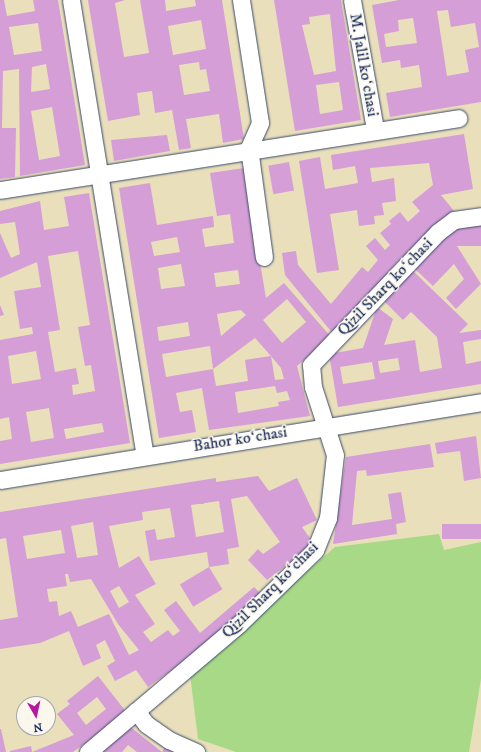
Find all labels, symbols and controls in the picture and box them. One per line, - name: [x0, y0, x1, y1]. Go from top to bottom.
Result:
- street label: M. Jalil koʻchasi: [345, 12, 383, 118]
- street label: Qizil Sharq koʻchasi: [333, 234, 437, 340]
- street label: Bahor koʻchasi: [192, 422, 288, 456]
- street label: Qizil Sharq koʻchasi: [218, 538, 322, 642]
- north arrow: [16, 696, 56, 736]
- text: N: [32, 719, 43, 734]

